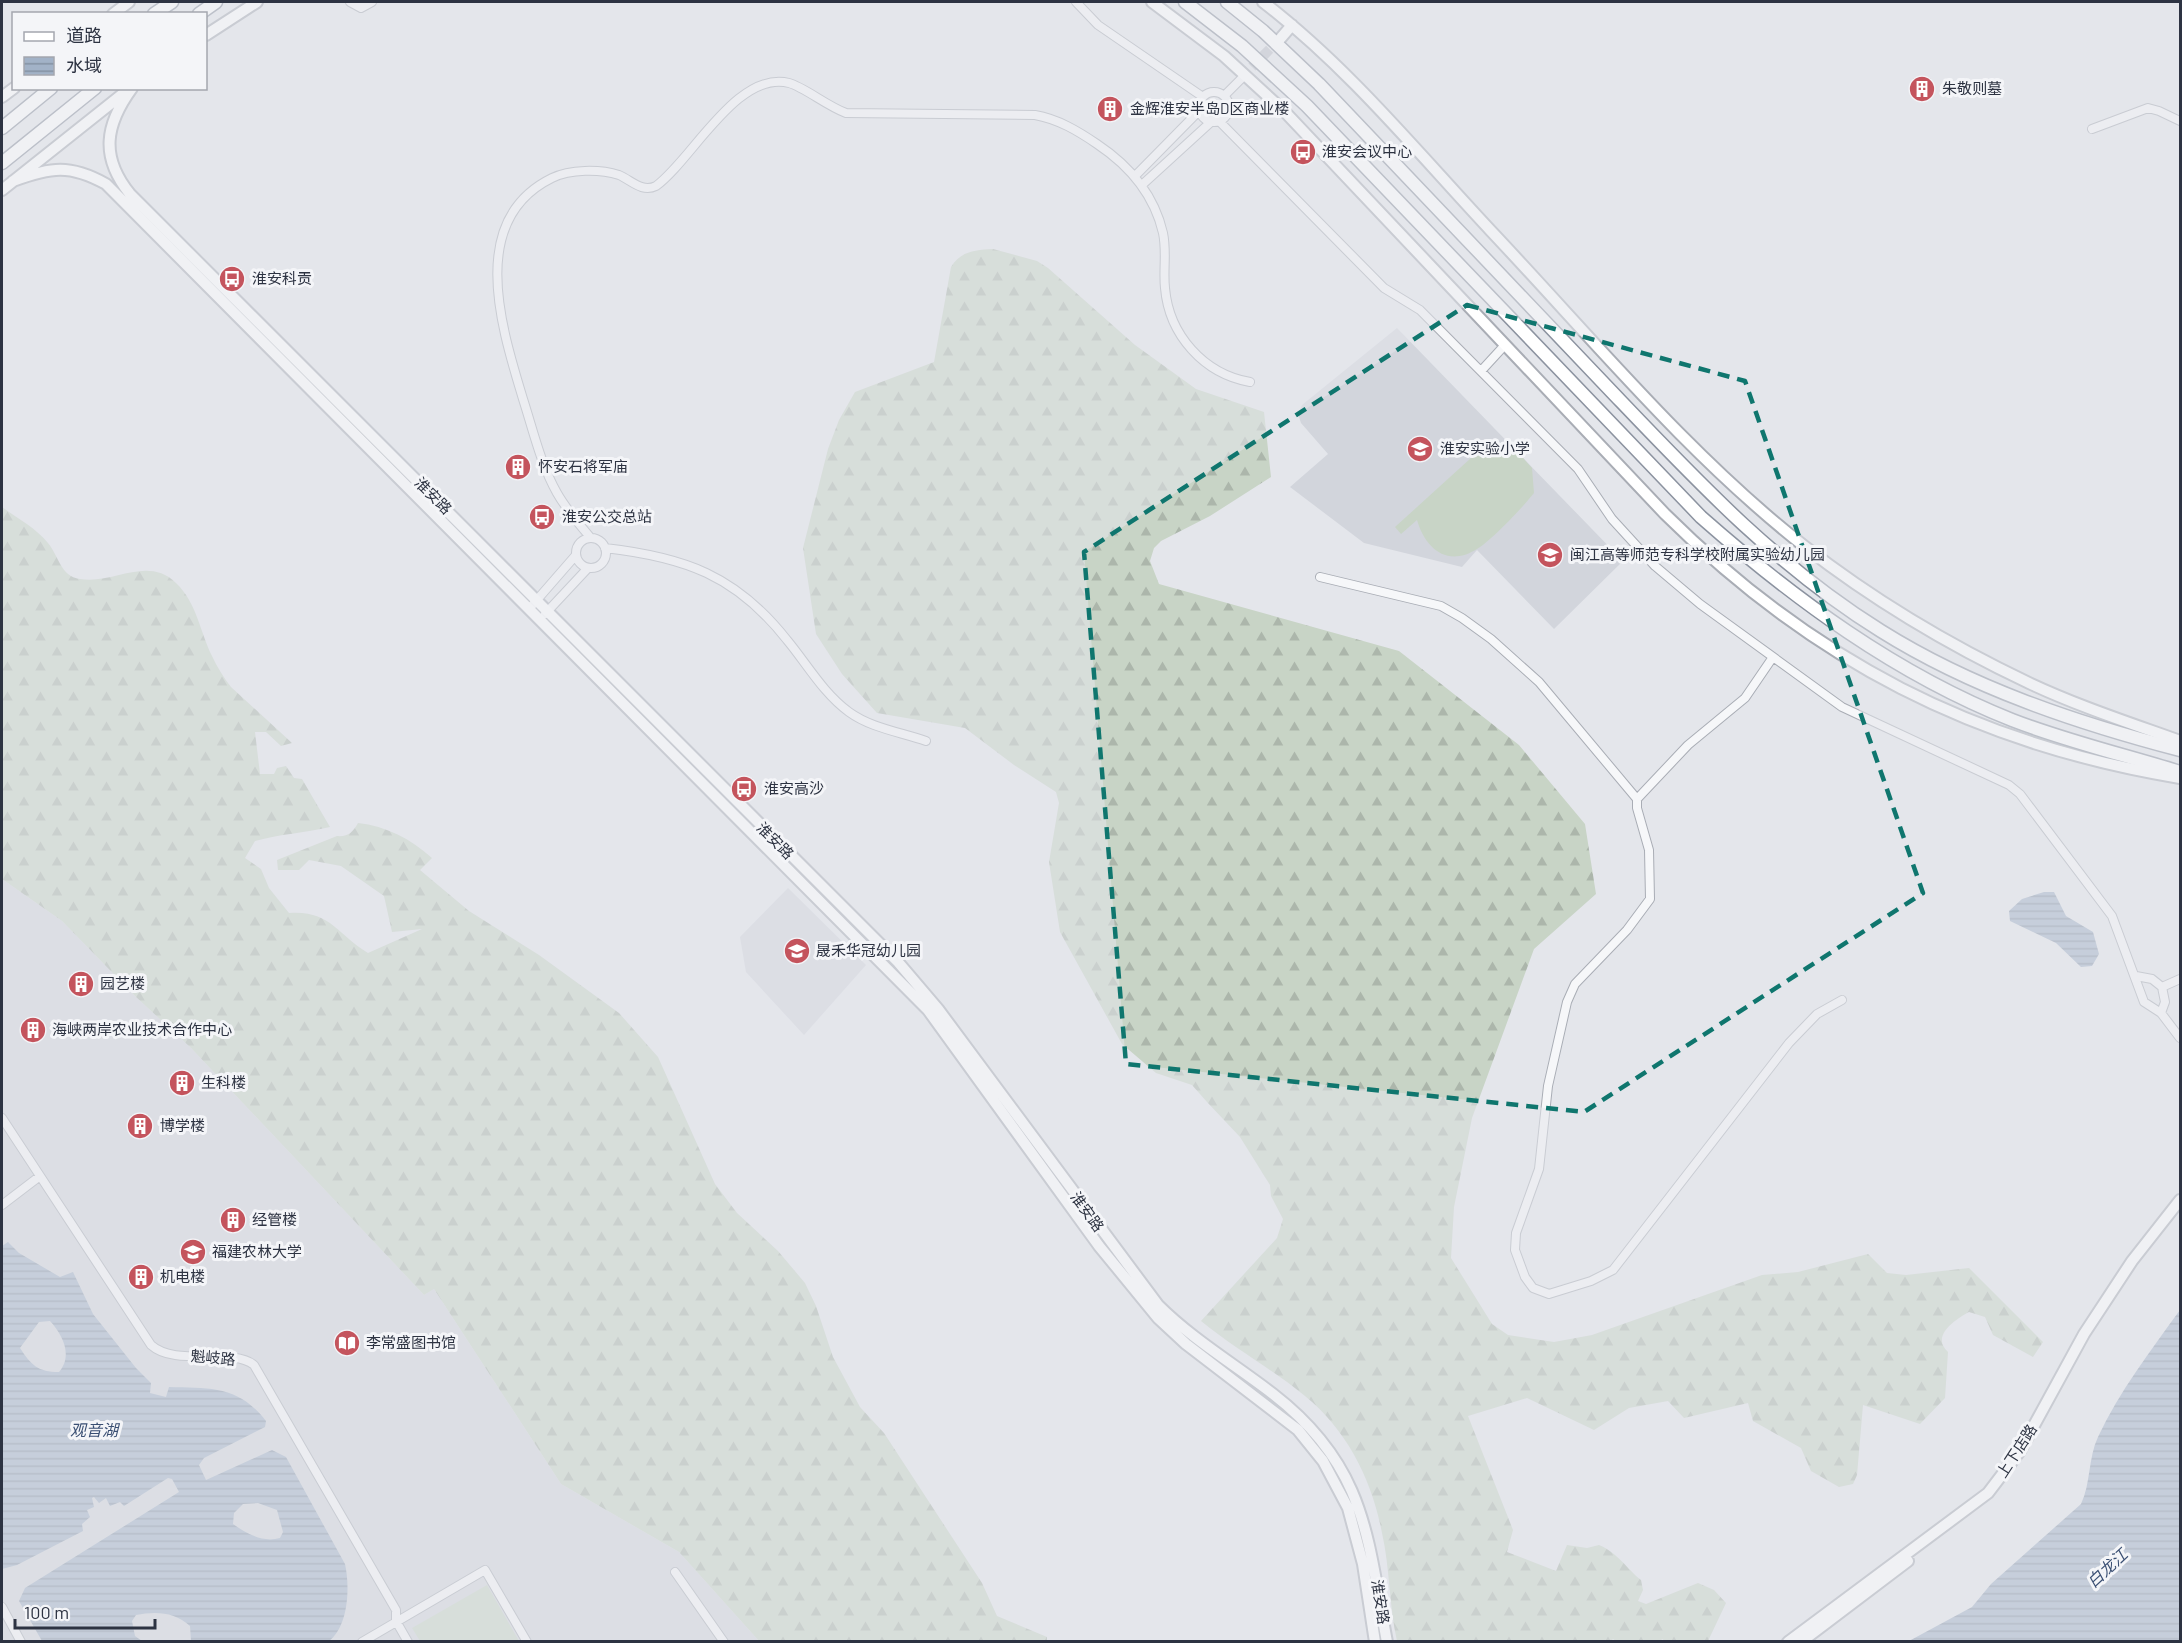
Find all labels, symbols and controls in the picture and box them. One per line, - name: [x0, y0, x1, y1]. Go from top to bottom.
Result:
- legend: [12, 12, 207, 90]
- text: 道路: [66, 24, 102, 46]
- text: 水域: [66, 54, 102, 76]
- building icon: 朱敬则墓: [1907, 74, 1937, 104]
- place label: 朱敬则墓: [1942, 79, 2002, 97]
- building icon: 金辉淮安半岛D区商业楼: [1095, 94, 1125, 124]
- place label: 金辉淮安半岛D区商业楼: [1130, 99, 1289, 117]
- bus stop icon: 淮安会议中心: [1288, 137, 1318, 167]
- place label: 淮安会议中心: [1322, 142, 1412, 160]
- bus stop icon: 淮安科贡: [217, 264, 247, 294]
- place label: 淮安科贡: [252, 269, 312, 287]
- school or university icon: 淮安实验小学: [1405, 434, 1435, 464]
- place label: 淮安实验小学: [1440, 439, 1530, 457]
- building icon: 怀安石将军庙: [503, 452, 533, 482]
- place label: 怀安石将军庙: [538, 457, 628, 475]
- street label: 淮安路: [411, 473, 456, 518]
- bus stop icon: 淮安公交总站: [527, 502, 557, 532]
- place label: 淮安公交总站: [562, 507, 652, 525]
- school or university icon: 闽江高等师范专科学校附属实验幼儿园: [1535, 540, 1565, 570]
- place label: 闽江高等师范专科学校附属实验幼儿园: [1570, 545, 1825, 563]
- bus stop icon: 淮安高沙: [729, 774, 759, 804]
- place label: 淮安高沙: [764, 779, 824, 797]
- street label: 淮安路: [753, 818, 798, 863]
- school or university icon: 晟禾华冠幼儿园: [782, 936, 812, 966]
- place label: 晟禾华冠幼儿园: [816, 941, 921, 959]
- building icon: 园艺楼: [66, 969, 96, 999]
- place label: 园艺楼: [100, 974, 145, 992]
- building icon: 海峡两岸农业技术合作中心: [18, 1015, 48, 1045]
- place label: 海峡两岸农业技术合作中心: [52, 1020, 232, 1038]
- building icon: 生科楼: [167, 1068, 197, 1098]
- place label: 生科楼: [201, 1073, 246, 1091]
- building icon: 博学楼: [125, 1111, 155, 1141]
- place label: 博学楼: [160, 1116, 205, 1134]
- street label: 淮安路: [1067, 1188, 1108, 1235]
- building icon: 经管楼: [218, 1205, 248, 1235]
- place label: 经管楼: [252, 1210, 297, 1228]
- school or university icon: 福建农林大学: [178, 1237, 208, 1267]
- place label: 福建农林大学: [212, 1242, 302, 1260]
- building icon: 机电楼: [126, 1262, 156, 1292]
- place label: 机电楼: [160, 1267, 205, 1285]
- library icon: 李常盛图书馆: [332, 1328, 362, 1358]
- place label: 李常盛图书馆: [366, 1333, 456, 1351]
- street label: 魁岐路: [190, 1346, 236, 1368]
- water label: 观音湖: [70, 1420, 121, 1439]
- street label: 上下店路: [1992, 1420, 2040, 1481]
- water label: 白龙江: [2083, 1543, 2132, 1591]
- street label: 淮安路: [1369, 1578, 1393, 1625]
- scale bar: [15, 1592, 154, 1630]
- text: 100 m: [24, 1601, 69, 1623]

